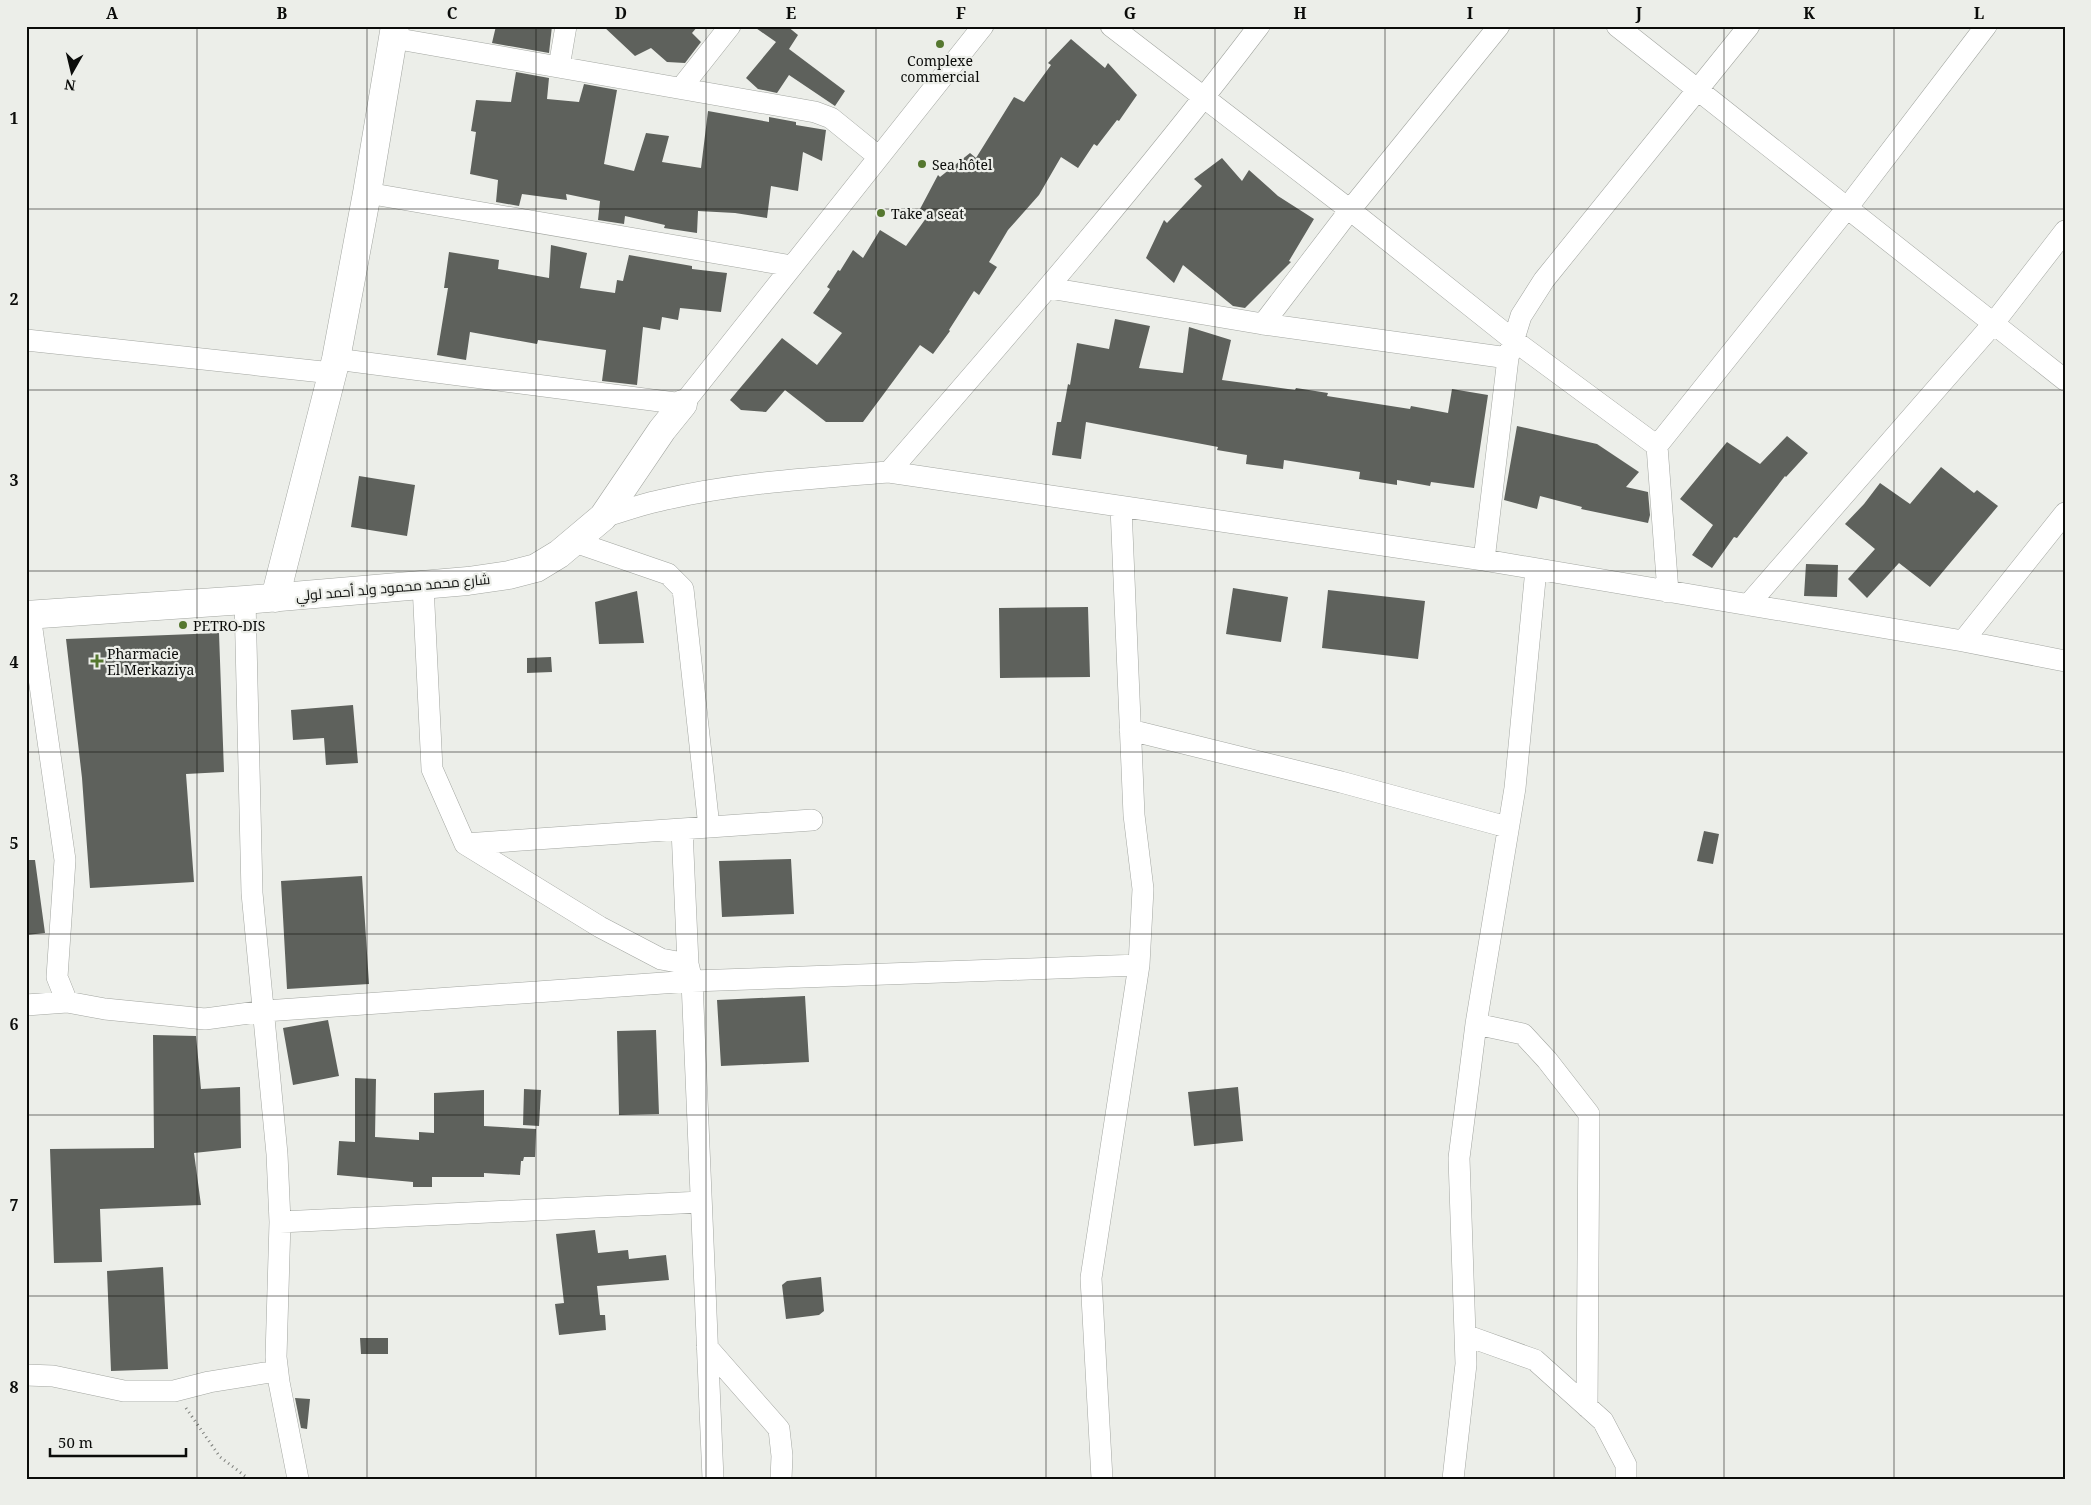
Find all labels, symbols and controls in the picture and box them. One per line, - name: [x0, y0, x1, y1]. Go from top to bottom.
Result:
- text: A: [106, 2, 119, 24]
- text: B: [277, 2, 288, 24]
- text: C: [447, 2, 458, 24]
- text: D: [615, 2, 627, 24]
- text: E: [786, 2, 796, 24]
- text: F: [956, 2, 966, 24]
- text: G: [1124, 2, 1136, 24]
- text: H: [1293, 2, 1307, 24]
- text: I: [1467, 2, 1473, 24]
- text: J: [1635, 2, 1643, 24]
- text: K: [1803, 2, 1815, 24]
- text: L: [1974, 2, 1984, 24]
- marker: Complexe commercial: [934, 38, 946, 50]
- north arrow: [48, 48, 98, 98]
- place label: Complexe commercial: [900, 51, 980, 86]
- text: N: [63, 75, 77, 96]
- text: 1: [9, 107, 19, 129]
- place label: Sea hôtel: [932, 155, 993, 174]
- marker: Sea hôtel: [916, 158, 928, 170]
- place label: Take a seat: [891, 204, 964, 223]
- marker: Take a seat: [875, 207, 887, 219]
- text: 2: [9, 288, 19, 310]
- text: 3: [9, 469, 19, 491]
- street label: شارع محمد محمود ولد أحمد لولي: [295, 569, 491, 608]
- place label: PETRO-DIS: [193, 616, 265, 635]
- marker: PETRO-DIS: [177, 619, 189, 631]
- place label: Pharmacie El Merkaziya: [107, 644, 195, 679]
- text: 4: [9, 651, 19, 673]
- marker: Pharmacie El Merkaziya: [91, 655, 103, 667]
- text: 5: [9, 832, 19, 854]
- text: 6: [9, 1013, 19, 1035]
- text: 7: [9, 1194, 19, 1216]
- text: 8: [9, 1376, 19, 1398]
- scale bar: [50, 1425, 186, 1457]
- text: 50 m: [58, 1432, 93, 1452]

